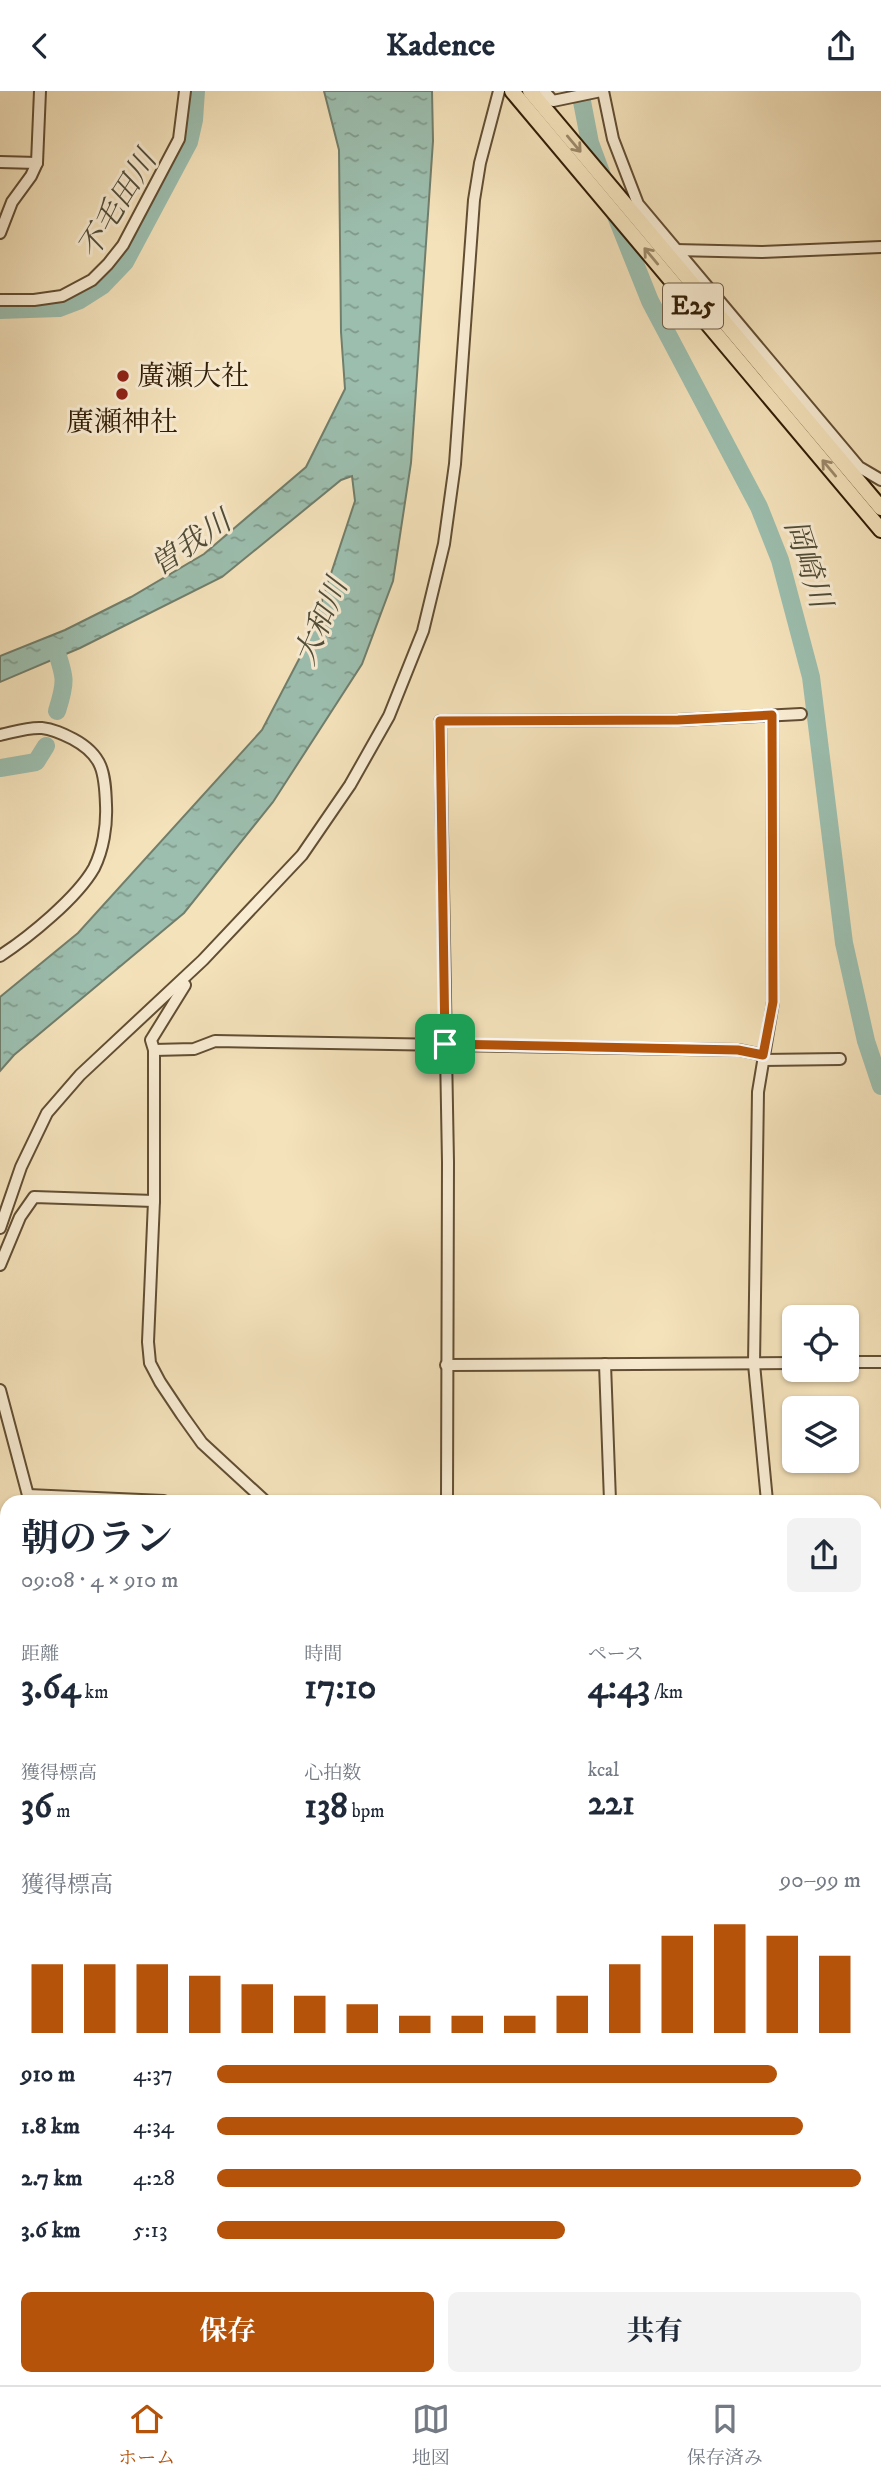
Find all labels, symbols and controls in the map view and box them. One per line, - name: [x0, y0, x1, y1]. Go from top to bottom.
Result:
- text: Kadence: [386, 26, 495, 66]
- icon: back: [21, 27, 59, 65]
- icon: share: [822, 27, 860, 65]
- one-way arrow: [566, 134, 581, 152]
- water label: 不毛田川: [71, 142, 167, 266]
- one-way arrow: [643, 248, 659, 266]
- road number: E25: [663, 283, 723, 329]
- place label: 廣瀬大社: [137, 359, 249, 394]
- marker: 廣瀬大社: [115, 368, 131, 384]
- marker: 廣瀬神社: [114, 386, 130, 402]
- place label: 廣瀬神社: [66, 405, 178, 440]
- one-way arrow: [821, 459, 837, 477]
- water label: 曽我川: [143, 502, 241, 585]
- water label: 岡崎川: [775, 515, 839, 615]
- water label: 大和川: [287, 571, 358, 671]
- pin: [415, 1014, 475, 1074]
- icon: arrive: [426, 1025, 464, 1063]
- map controls: [782, 1305, 859, 1473]
- button: locate: [782, 1305, 859, 1382]
- button: layers: [782, 1396, 859, 1473]
- text: 朝のラン: [21, 1516, 173, 1564]
- button: share: [787, 1518, 861, 1592]
- text: 09:08 · 4 × 910 m: [21, 1566, 179, 1595]
- text: 距離: [21, 1643, 59, 1666]
- text: 時間: [304, 1643, 342, 1666]
- text: ペース: [588, 1643, 644, 1666]
- text: 3.64: [21, 1666, 81, 1710]
- text: 17:10: [304, 1666, 376, 1710]
- text: 4:43: [588, 1666, 650, 1710]
- text: km: [81, 1681, 109, 1704]
- text: /km: [650, 1681, 683, 1704]
- text: kcal: [588, 1759, 619, 1782]
- text: 獲得標高: [21, 1762, 97, 1785]
- text: 心拍数: [304, 1762, 361, 1785]
- text: 221: [588, 1782, 635, 1826]
- text: 36: [21, 1785, 52, 1829]
- text: 138: [304, 1785, 348, 1829]
- text: m: [52, 1800, 71, 1823]
- text: bpm: [348, 1800, 385, 1823]
- text: 90–99 m: [780, 1866, 861, 1895]
- text: 獲得標高: [21, 1871, 113, 1900]
- text: 910 m: [21, 2060, 75, 2089]
- text: 4:37: [133, 2060, 173, 2089]
- text: 1.8 km: [21, 2112, 80, 2141]
- text: 4:34: [133, 2112, 174, 2141]
- text: 2.7 km: [21, 2164, 82, 2193]
- text: 4:28: [133, 2164, 175, 2193]
- text: 3.6 km: [21, 2216, 81, 2245]
- text: 5:13: [133, 2216, 167, 2245]
- button: 保存: [21, 2292, 434, 2372]
- button: 共有: [448, 2292, 861, 2372]
- tab: ホーム: [118, 2400, 175, 2470]
- tab: 地図: [412, 2400, 450, 2470]
- tab: 保存済み: [687, 2400, 763, 2470]

